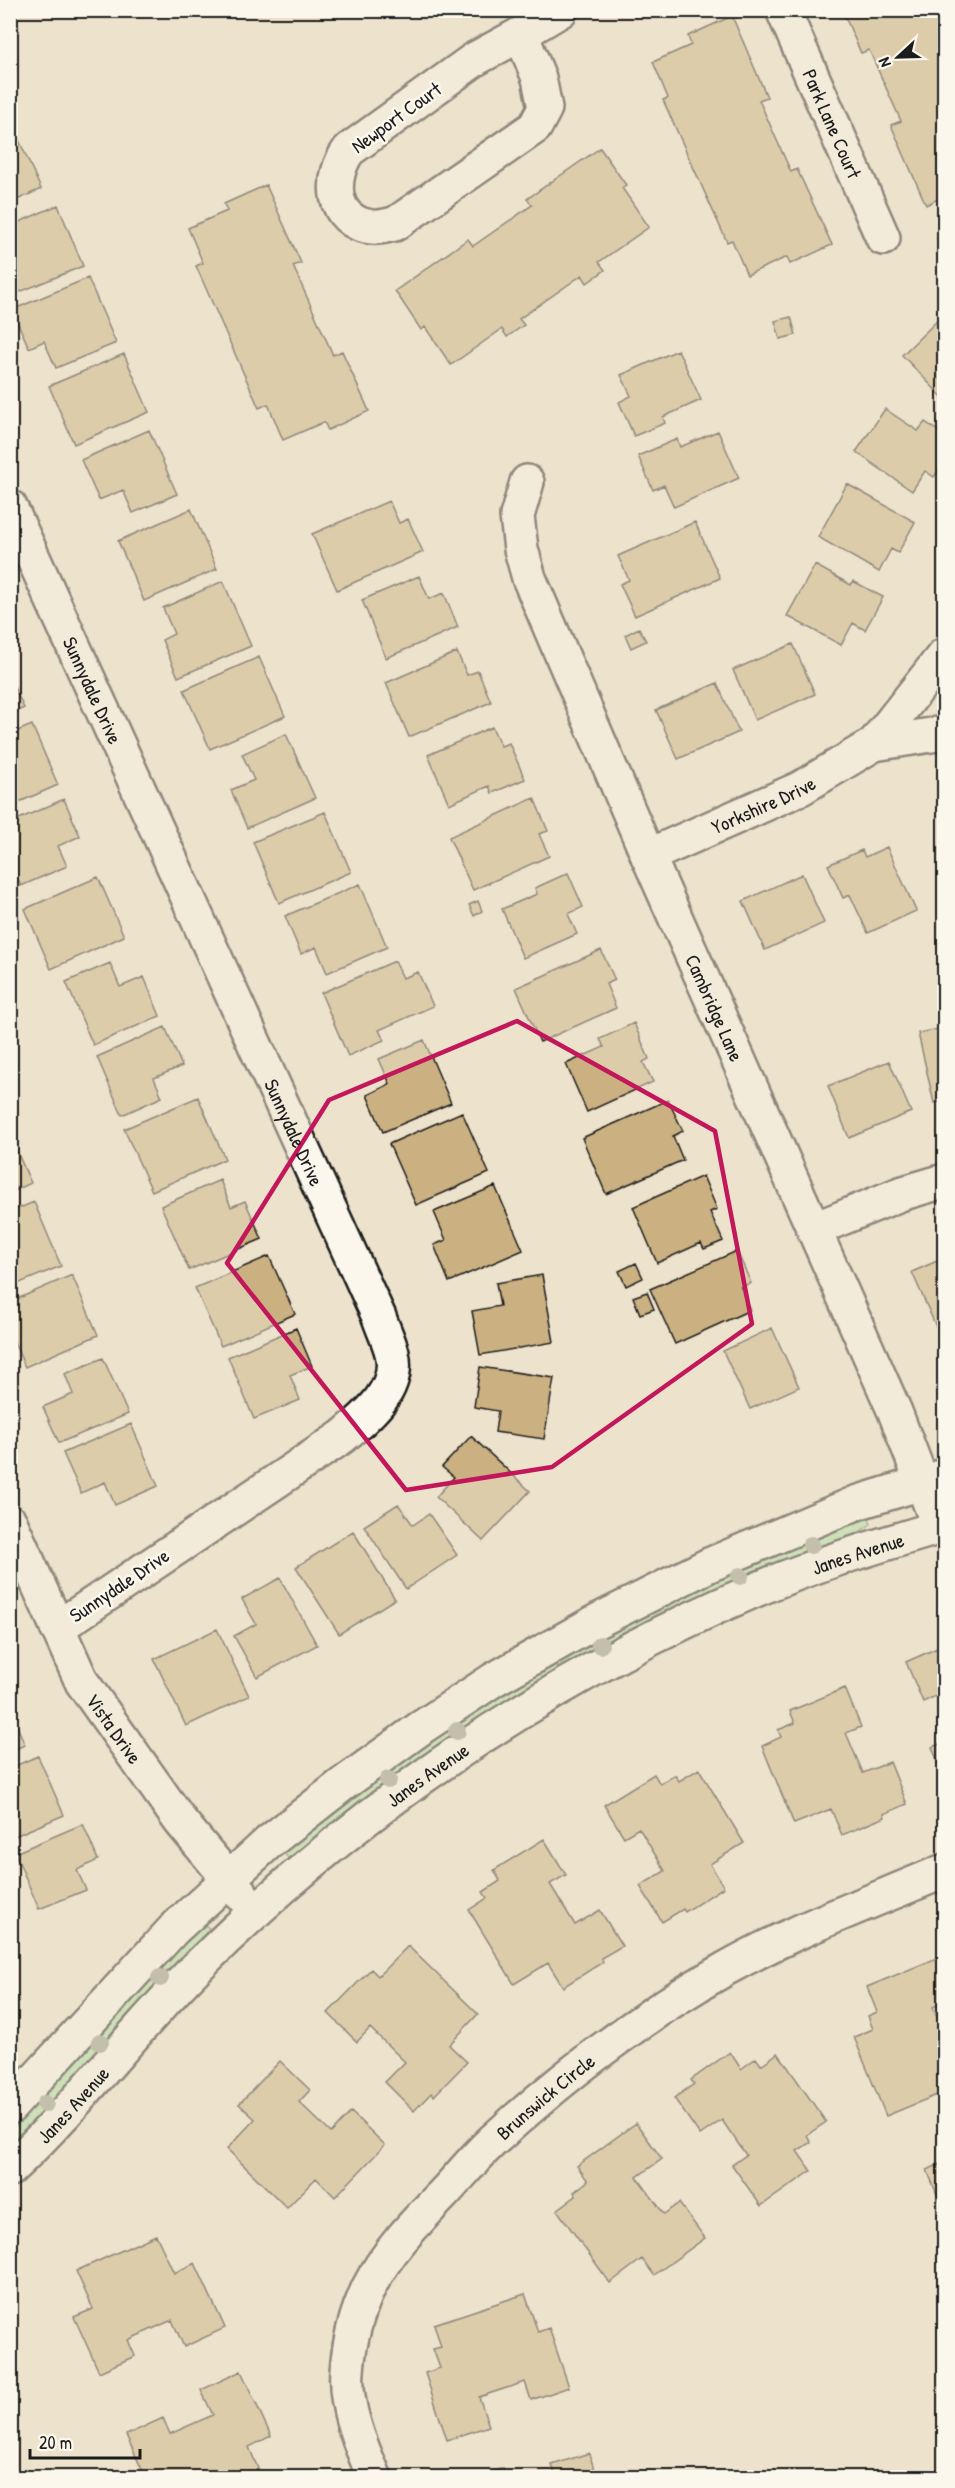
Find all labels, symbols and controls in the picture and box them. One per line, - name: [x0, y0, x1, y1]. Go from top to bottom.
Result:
- north arrow: [868, 27, 928, 87]
- text: N: [872, 54, 896, 71]
- street label: Park Lane Court: [797, 65, 869, 183]
- street label: Newport Court: [345, 74, 447, 159]
- street label: Sunnydale Drive: [57, 632, 129, 748]
- street label: Yorkshire Drive: [707, 769, 820, 840]
- street label: Cambridge Lane: [680, 950, 751, 1065]
- street label: Sunnydale Drive: [259, 1074, 331, 1190]
- street label: Janes Avenue: [808, 1525, 907, 1580]
- street label: Sunnydale Drive: [64, 1542, 174, 1628]
- street label: Vista Drive: [80, 1688, 149, 1769]
- street label: Janes Avenue: [380, 1736, 474, 1813]
- street label: Brunswick Circle: [490, 2047, 600, 2145]
- street label: Janes Avenue: [31, 2060, 115, 2149]
- scale bar: [30, 2422, 140, 2460]
- text: 20 m: [39, 2430, 72, 2455]

